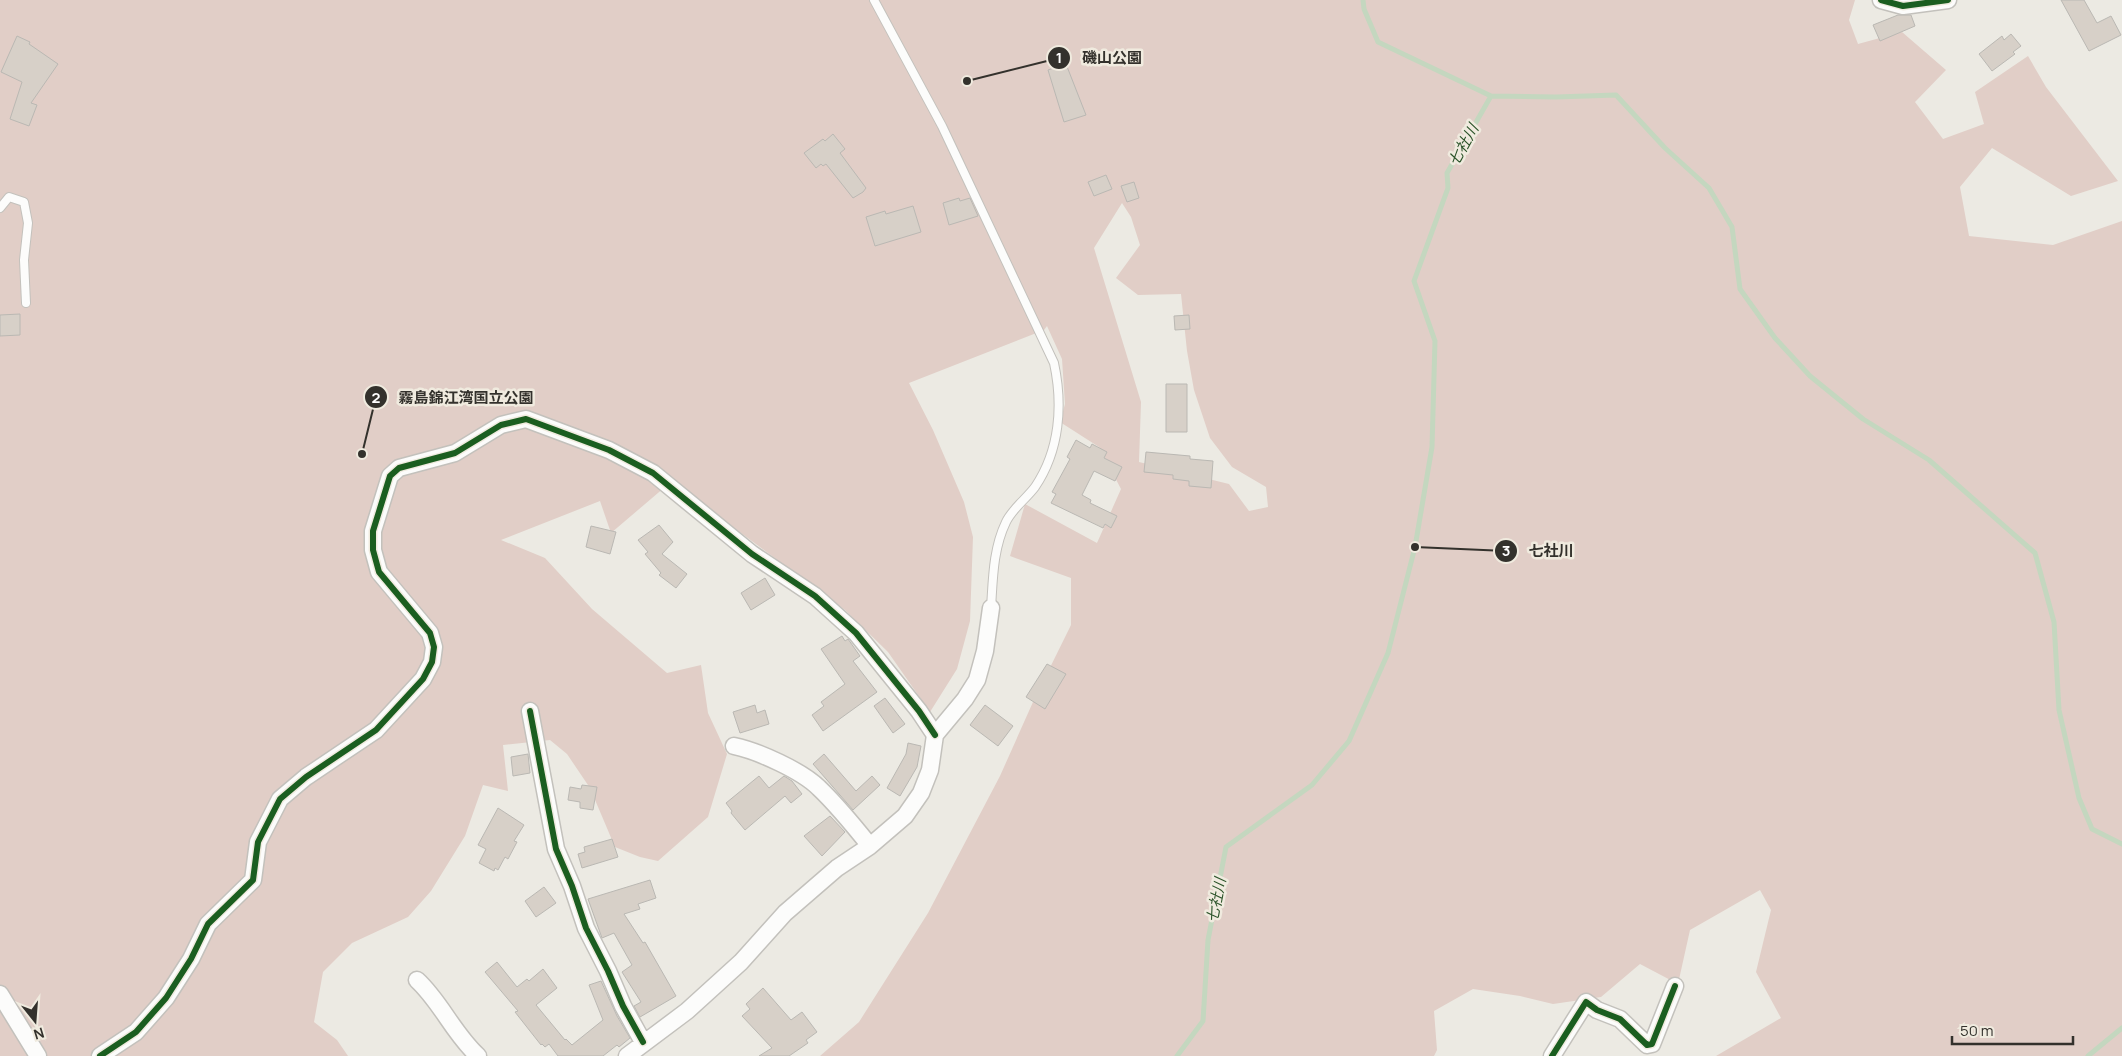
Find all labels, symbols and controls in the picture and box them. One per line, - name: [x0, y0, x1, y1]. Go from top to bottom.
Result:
- callout: 磯山公園: [1047, 43, 1152, 73]
- text: 1: [1056, 47, 1062, 68]
- text: 磯山公園: [1082, 47, 1142, 68]
- water label: 七社川: [1443, 118, 1484, 170]
- callout: 霧島錦江湾国立公園: [364, 382, 544, 412]
- text: 2: [372, 387, 381, 408]
- text: 霧島錦江湾国立公園: [398, 387, 534, 408]
- callout: 七社川: [1493, 536, 1583, 566]
- text: 3: [1502, 540, 1510, 561]
- text: 七社川: [1528, 540, 1574, 561]
- water label: 七社川: [1201, 874, 1231, 924]
- north arrow: [10, 996, 60, 1046]
- scale bar: [1952, 1014, 2073, 1046]
- text: 50 m: [1960, 1020, 1994, 1041]
- text: N: [31, 1023, 47, 1044]

